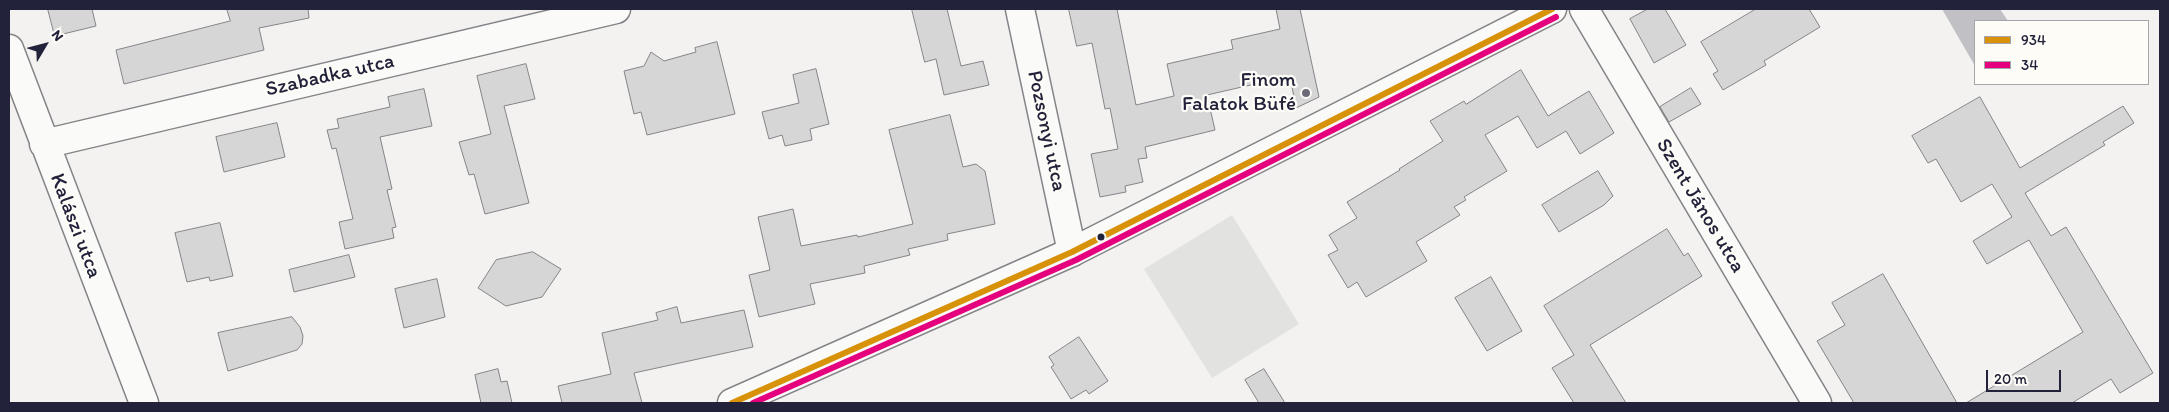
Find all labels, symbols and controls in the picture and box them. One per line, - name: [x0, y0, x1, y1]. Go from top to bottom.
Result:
- north arrow: [20, 20, 70, 70]
- legend: [1974, 20, 2149, 85]
- text: N: [48, 27, 67, 45]
- text: 934: [2021, 31, 2046, 49]
- street label: Szabadka utca: [263, 49, 397, 103]
- text: 34: [2021, 56, 2038, 74]
- street label: Pozsonyi utca: [1021, 68, 1071, 194]
- place label: Finom Falatok Büfé: [1182, 68, 1296, 118]
- marker: Finom Falatok Büfé: [1300, 87, 1312, 99]
- street label: Szent János utca: [1650, 134, 1750, 278]
- street label: Kalászi utca: [44, 170, 106, 282]
- unlabelled marker: [1096, 232, 1106, 242]
- scale bar: [1989, 360, 2064, 392]
- text: 20 m: [1994, 370, 2027, 388]

